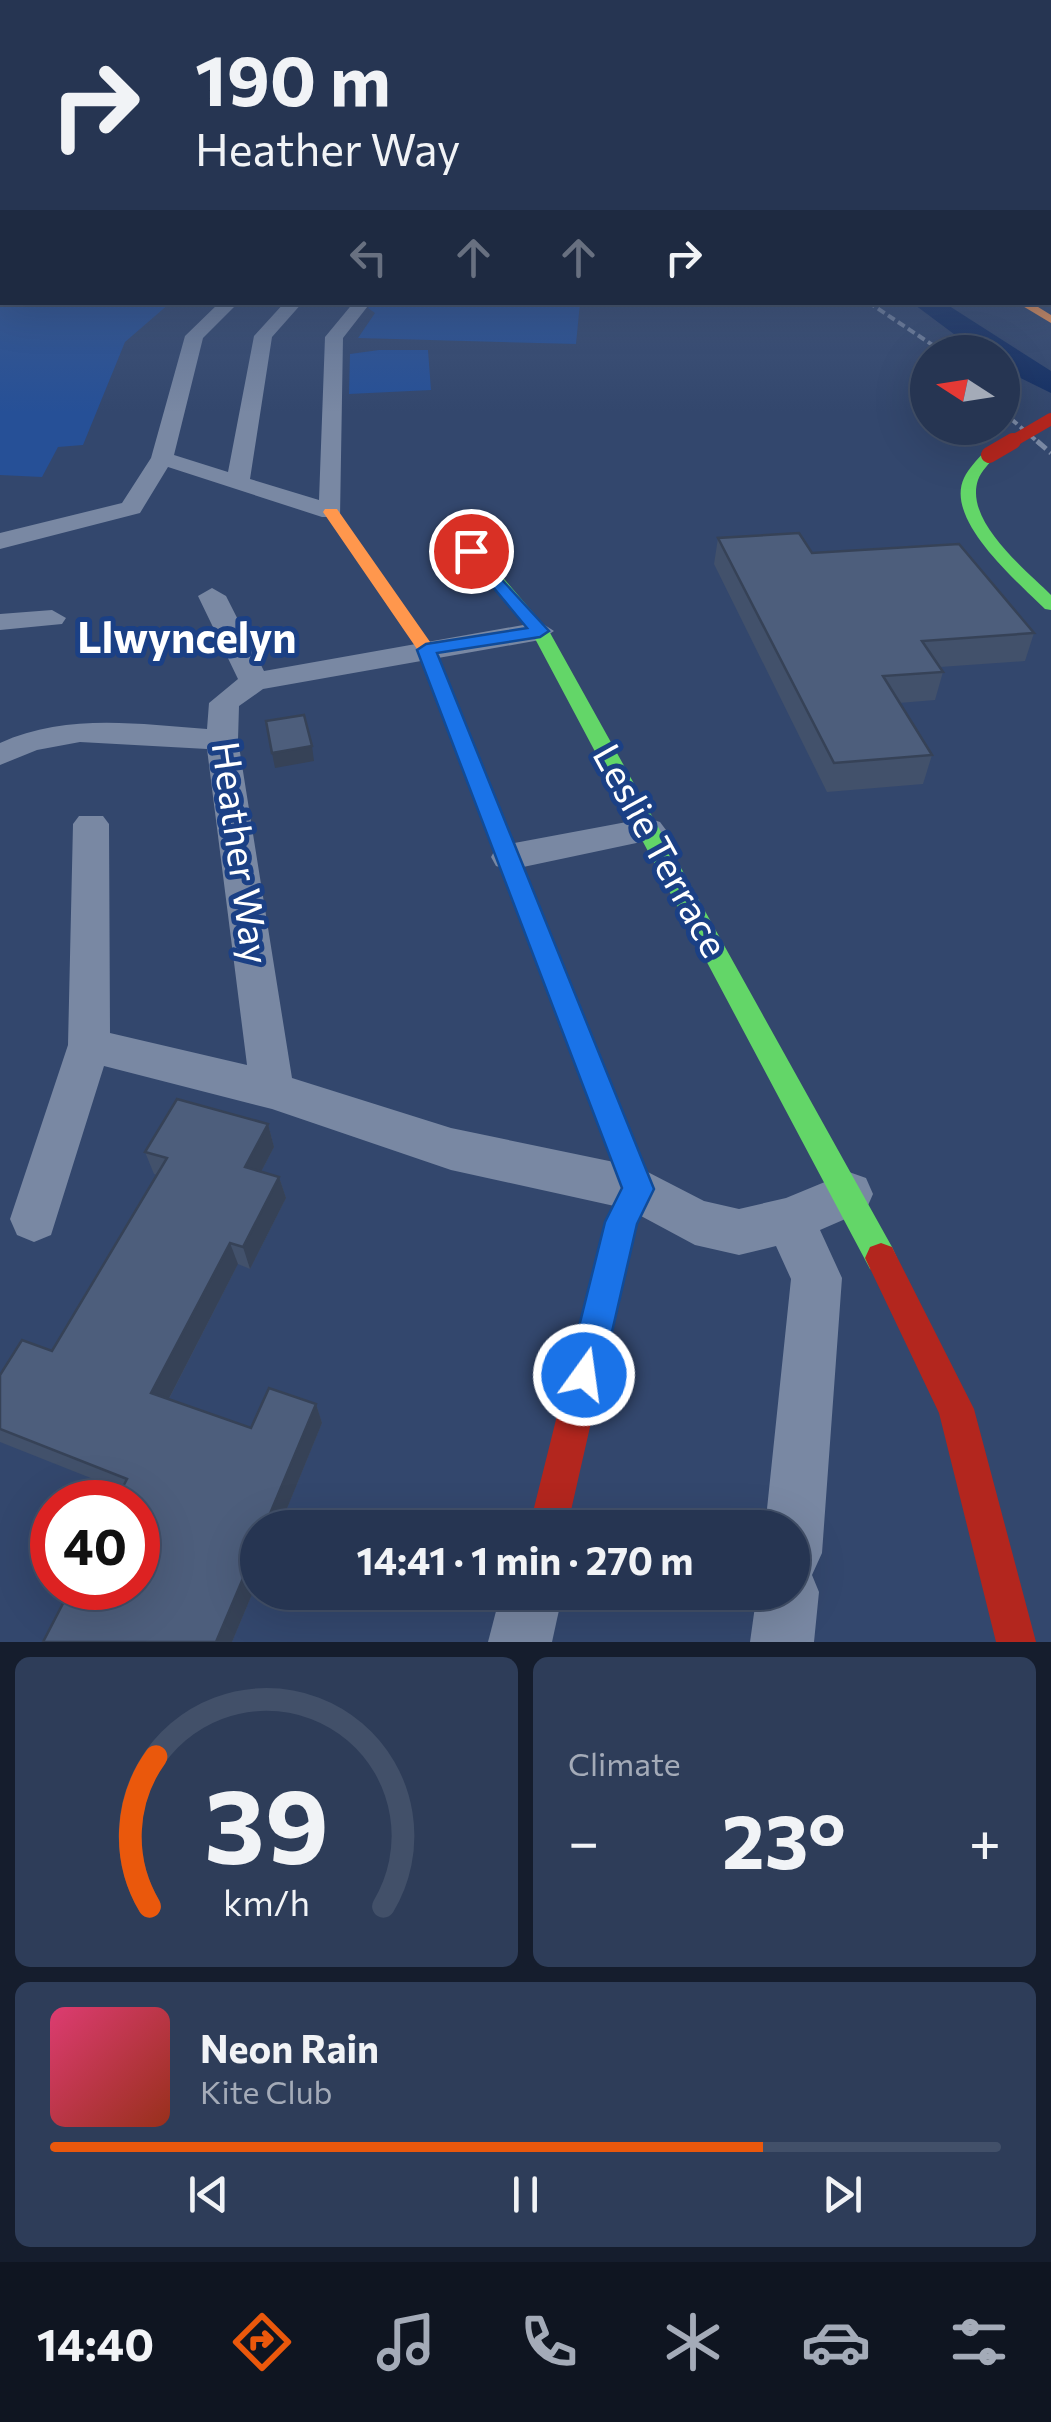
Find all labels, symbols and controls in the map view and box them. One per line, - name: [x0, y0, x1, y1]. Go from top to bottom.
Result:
- text: 190 m: [195, 35, 391, 120]
- icon: right: [30, 40, 160, 170]
- text: Heather Way: [195, 120, 460, 175]
- icon: left: [341, 230, 396, 285]
- icon: ahead: [446, 230, 501, 285]
- icon: ahead: [551, 230, 606, 285]
- icon: right: [656, 230, 711, 285]
- north arrow: [910, 335, 1020, 445]
- map controls: [910, 335, 1020, 445]
- pin: [429, 509, 514, 594]
- icon: arrive: [444, 524, 499, 579]
- district label: Llwyncelyn: [77, 610, 297, 662]
- street label: Leslie Terrace: [584, 735, 740, 964]
- street label: Heather Way: [204, 738, 281, 967]
- position arrow: [532, 1323, 636, 1427]
- speed limit sign: 40: [30, 1480, 160, 1610]
- text: 14:41 · 1 min · 270 m: [357, 1536, 693, 1583]
- text: Climate: [568, 1743, 681, 1783]
- text: 39: [204, 1758, 329, 1885]
- text: 23°: [722, 1793, 846, 1884]
- text: −: [568, 1806, 599, 1873]
- text: +: [969, 1806, 1001, 1873]
- text: km/h: [223, 1880, 310, 1923]
- text: Neon Rain: [200, 2024, 379, 2071]
- text: Kite Club: [200, 2071, 332, 2111]
- icon: previous: [181, 2167, 236, 2222]
- icon: pause: [498, 2167, 553, 2222]
- icon: next: [815, 2167, 870, 2222]
- icon: directions: [227, 2307, 297, 2377]
- icon: music: [371, 2307, 441, 2377]
- icon: phone: [514, 2307, 584, 2377]
- icon: climate: [658, 2307, 728, 2377]
- icon: car: [801, 2307, 871, 2377]
- icon: filters: [944, 2307, 1014, 2377]
- text: 14:40: [37, 2315, 154, 2370]

